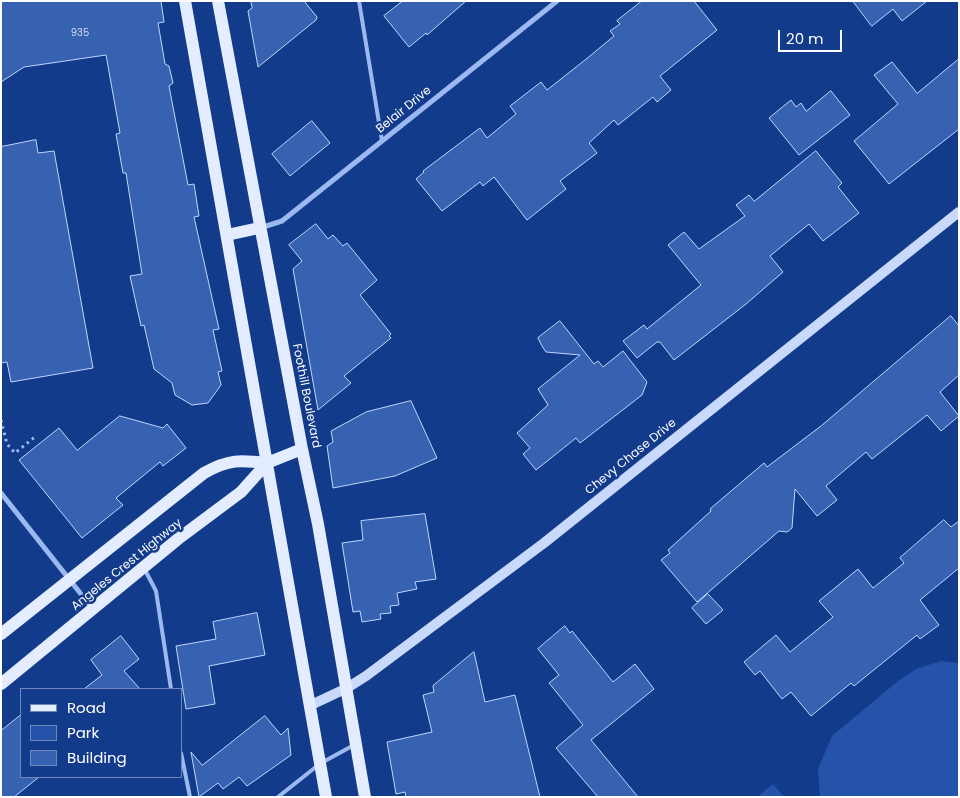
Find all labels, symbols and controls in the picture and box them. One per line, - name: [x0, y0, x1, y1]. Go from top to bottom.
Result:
- scale bar: [780, 20, 844, 52]
- house number: 935: [71, 27, 89, 39]
- text: 20 m: [786, 28, 824, 49]
- street label: Belair Drive: [374, 83, 434, 137]
- street label: Foothill Boulevard: [289, 343, 323, 449]
- street label: Chevy Chase Drive: [583, 416, 679, 498]
- street label: Angeles Crest Highway: [69, 516, 185, 614]
- legend: [20, 688, 182, 778]
- text: Road: [67, 697, 106, 718]
- text: Park: [67, 722, 99, 743]
- text: Building: [67, 747, 127, 768]

